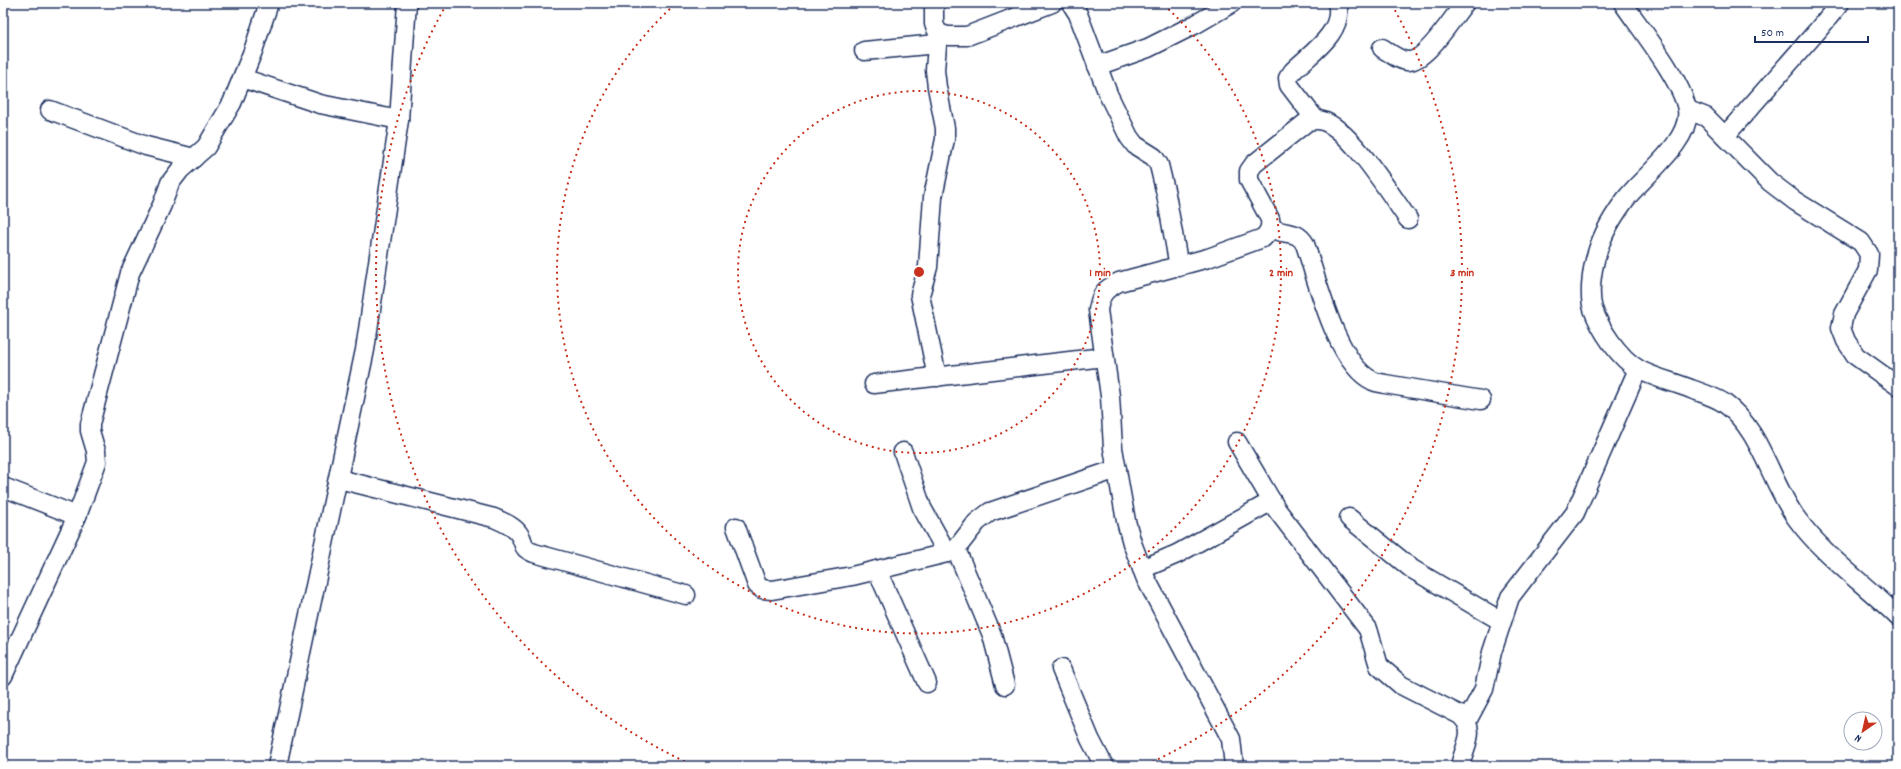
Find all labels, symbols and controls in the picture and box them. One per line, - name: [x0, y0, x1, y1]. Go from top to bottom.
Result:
- scale bar: [1755, 18, 1868, 44]
- text: 50 m: [1761, 25, 1784, 42]
- centre of rings: [912, 265, 926, 279]
- text: 1 min: [1089, 265, 1111, 282]
- text: 2 min: [1269, 265, 1293, 282]
- text: 3 min: [1450, 265, 1474, 282]
- north arrow: [1843, 711, 1883, 751]
- text: N: [1851, 729, 1865, 746]

